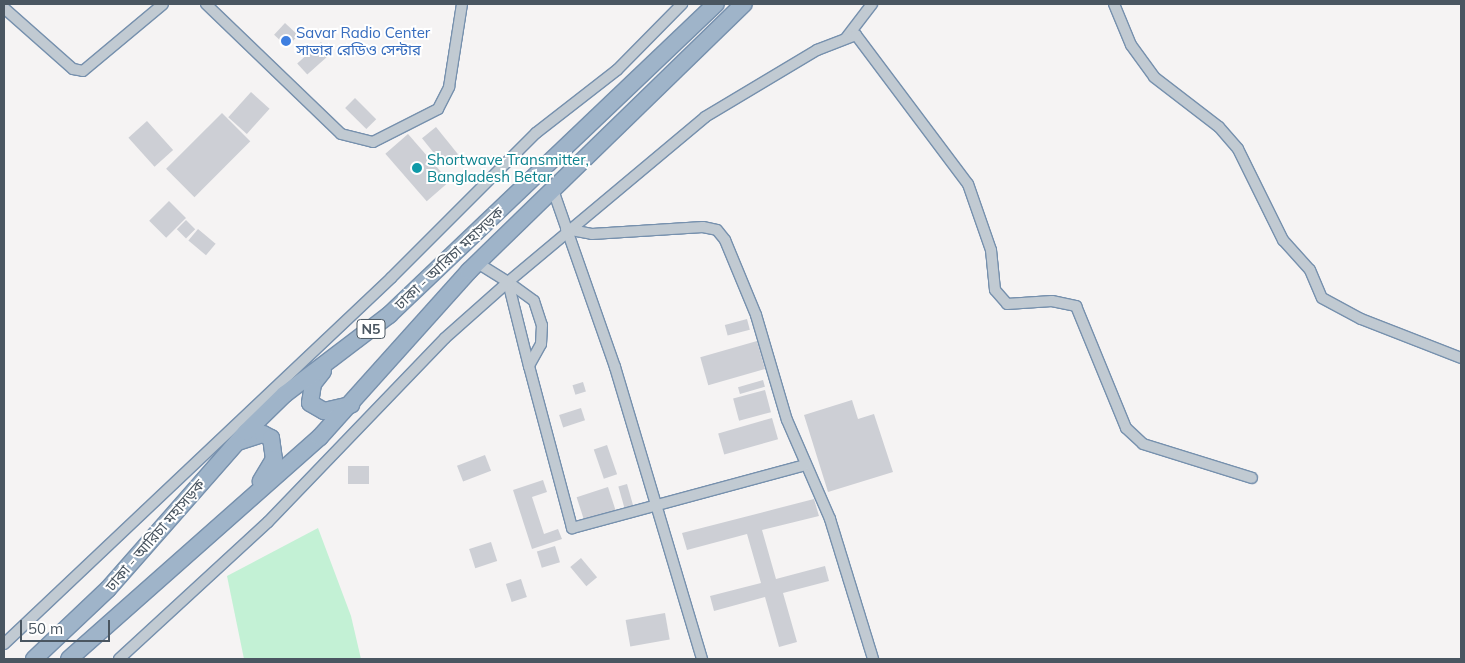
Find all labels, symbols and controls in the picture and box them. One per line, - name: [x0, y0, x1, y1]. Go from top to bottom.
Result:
- place label: Savar Radio Center সাভার রেডিও সেন্টার: [296, 23, 430, 58]
- marker: Savar Radio Center সাভার রেডিও সেন্টার: [280, 35, 292, 47]
- place label: Shortwave Transmitter, Bangladesh Betar: [427, 150, 589, 185]
- marker: Shortwave Transmitter, Bangladesh Betar: [411, 162, 423, 174]
- street label: ঢাকা - আরিচা মহাসড়ক: [391, 203, 507, 313]
- road number: N5: [356, 318, 386, 340]
- street label: ঢাকা - আরিচা মহাসড়ক: [102, 475, 208, 595]
- scale bar: [22, 610, 112, 642]
- text: 50 m: [28, 619, 63, 638]

